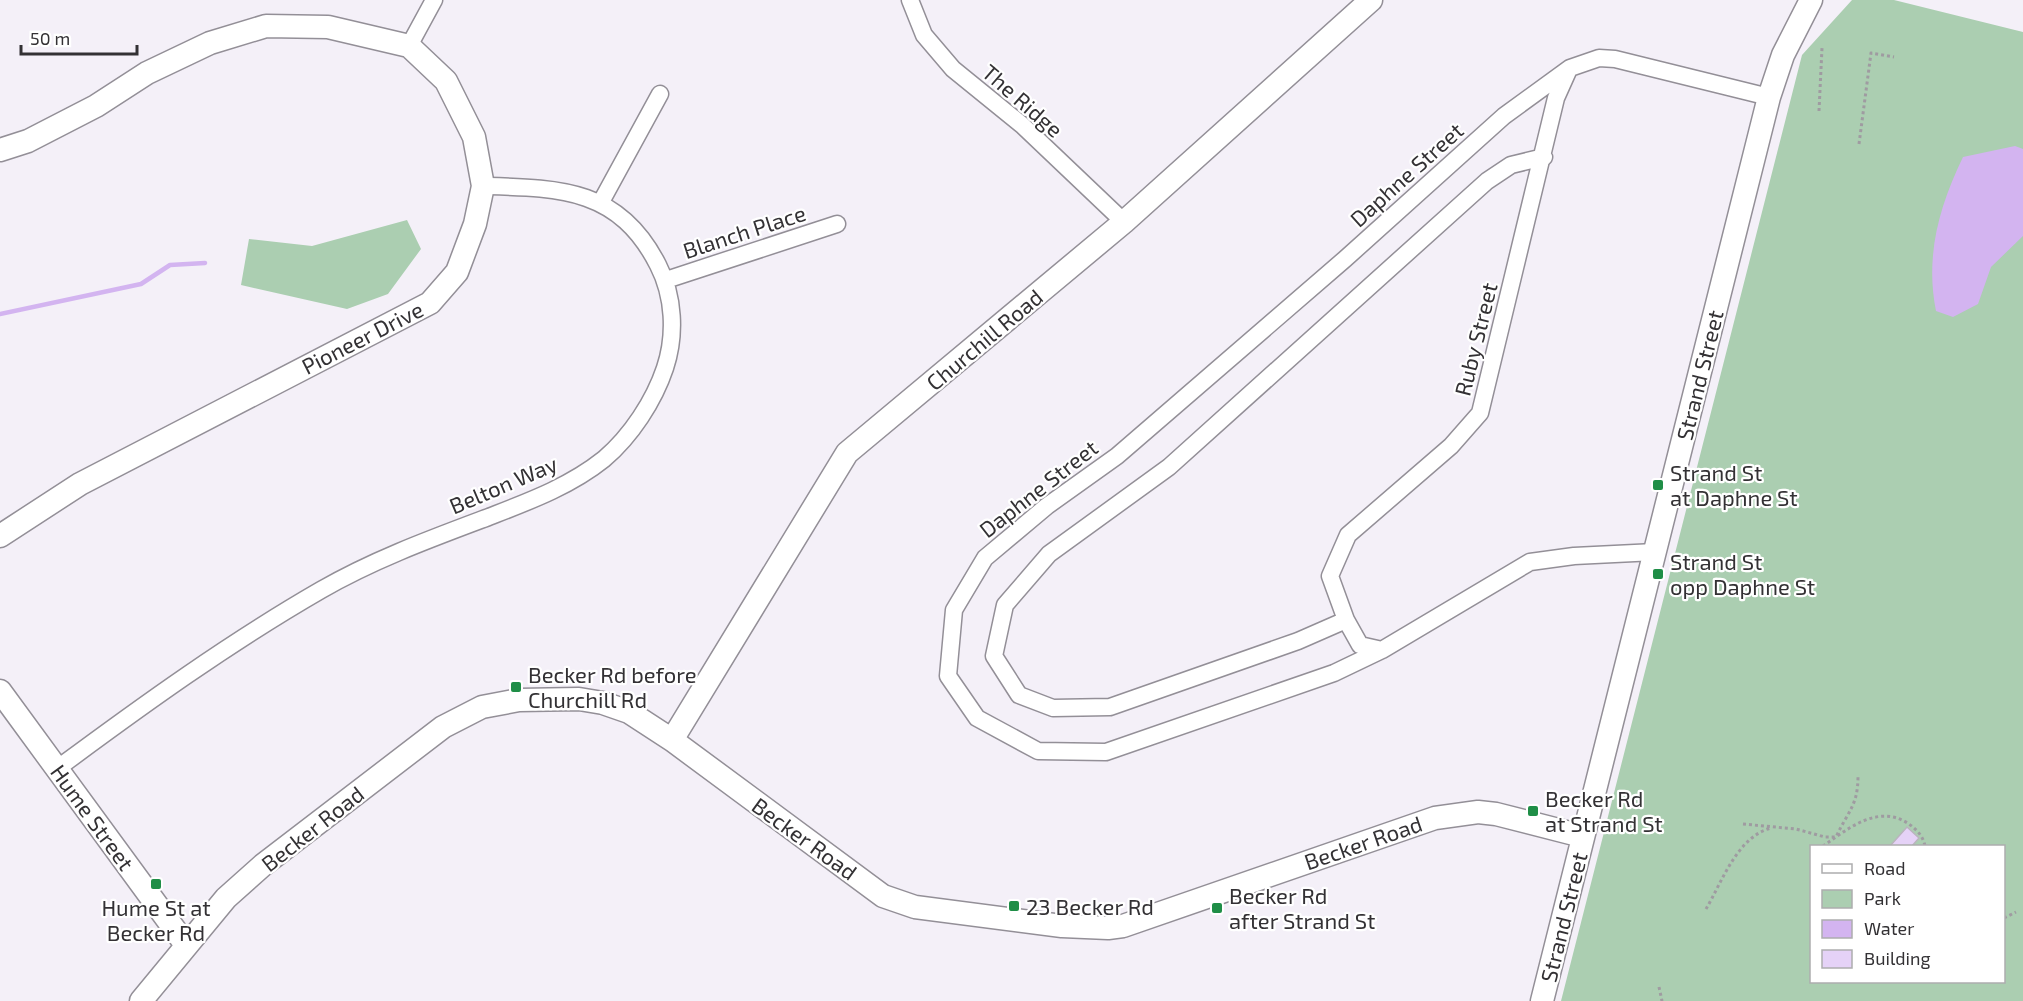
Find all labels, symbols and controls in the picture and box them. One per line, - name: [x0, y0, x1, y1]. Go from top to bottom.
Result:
- scale bar: [21, 18, 136, 56]
- text: 50 m: [30, 27, 70, 49]
- street label: The Ridge: [978, 58, 1068, 142]
- street label: Daphne Street: [1344, 117, 1468, 231]
- street label: Blanch Place: [679, 199, 809, 263]
- street label: Ruby Street: [1448, 280, 1502, 398]
- street label: Churchill Road: [921, 283, 1047, 395]
- street label: Pioneer Drive: [297, 295, 427, 379]
- street label: Strand Street: [1670, 307, 1728, 443]
- street label: Daphne Street: [974, 434, 1102, 542]
- street label: Belton Way: [445, 450, 561, 518]
- place label: Strand St at Daphne St: [1670, 459, 1798, 510]
- marker: Strand St at Daphne St: [1651, 478, 1665, 492]
- place label: Strand St opp Daphne St: [1670, 548, 1815, 599]
- marker: Strand St opp Daphne St: [1651, 567, 1665, 581]
- place label: Becker Rd before Churchill Rd: [528, 661, 697, 712]
- marker: Becker Rd before Churchill Rd: [509, 680, 523, 694]
- street label: Hume Street: [46, 759, 140, 875]
- street label: Becker Road: [256, 780, 368, 876]
- place label: Becker Rd at Strand St: [1545, 785, 1663, 836]
- street label: Becker Road: [748, 791, 862, 885]
- marker: Becker Rd at Strand St: [1526, 804, 1540, 818]
- street label: Becker Road: [1301, 810, 1425, 874]
- legend: [1810, 845, 2005, 983]
- street label: Strand Street: [1534, 849, 1592, 985]
- text: Road: [1864, 857, 1905, 879]
- marker: Hume St at Becker Rd: [149, 877, 163, 891]
- place label: Becker Rd after Strand St: [1229, 882, 1375, 933]
- text: Park: [1864, 887, 1901, 909]
- place label: 23 Becker Rd: [1026, 893, 1154, 919]
- place label: Hume St at Becker Rd: [101, 894, 211, 945]
- marker: 23 Becker Rd: [1007, 899, 1021, 913]
- marker: Becker Rd after Strand St: [1210, 901, 1224, 915]
- text: Water: [1864, 917, 1914, 939]
- text: Building: [1864, 947, 1931, 969]

